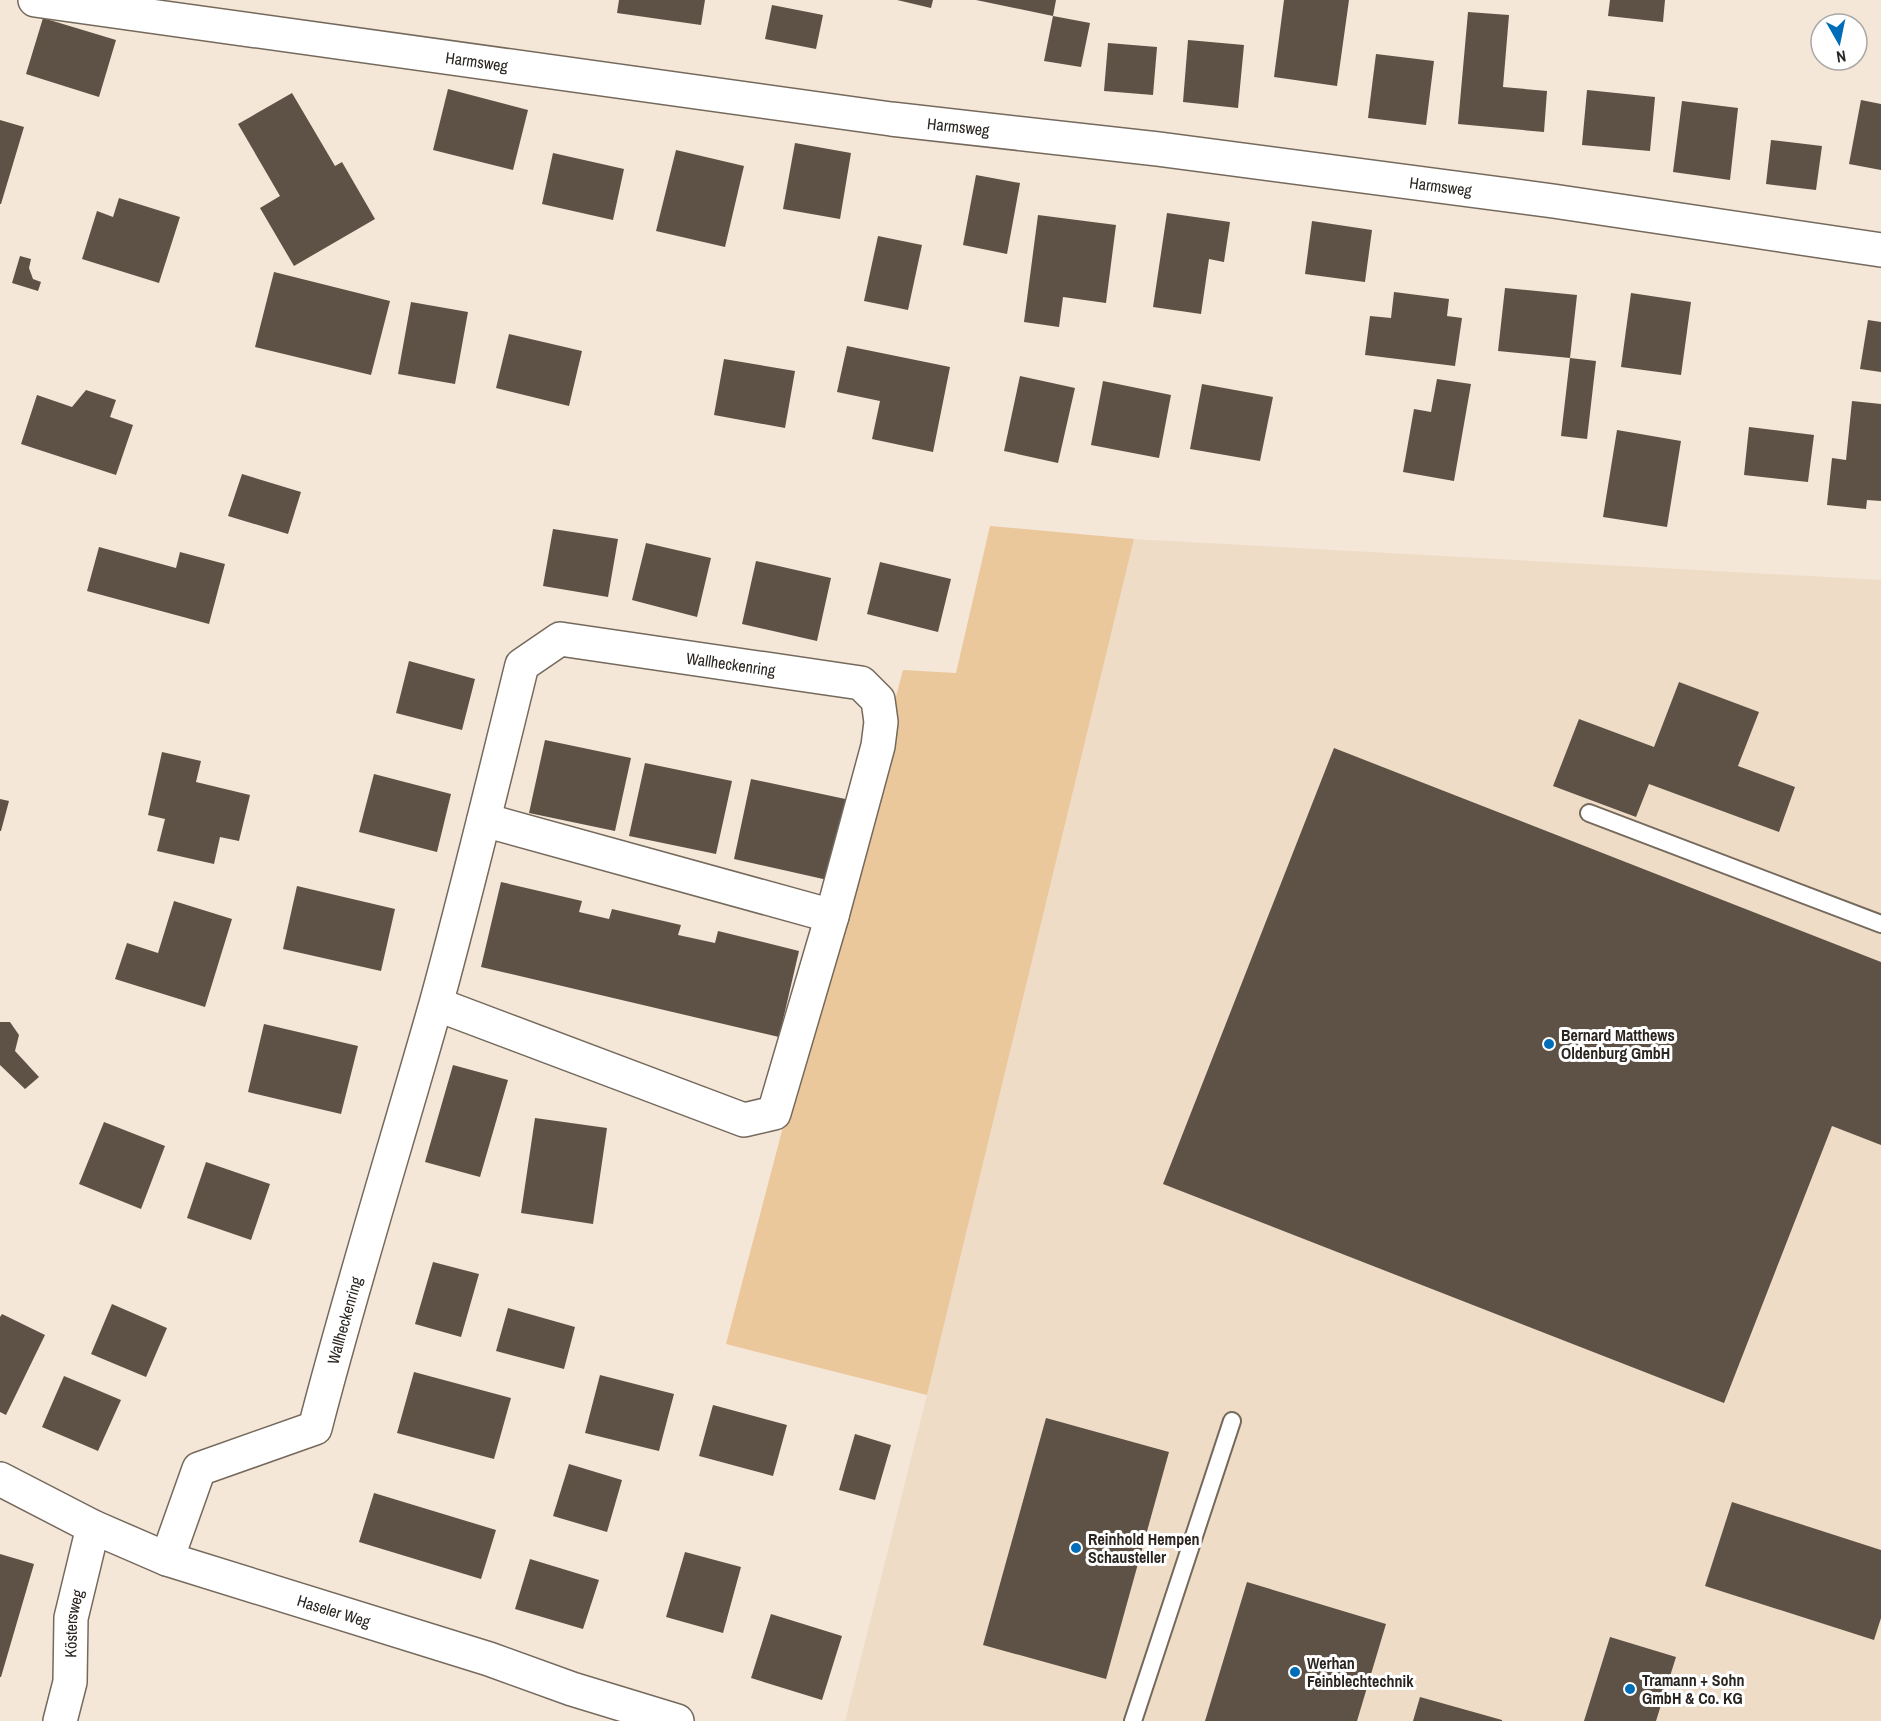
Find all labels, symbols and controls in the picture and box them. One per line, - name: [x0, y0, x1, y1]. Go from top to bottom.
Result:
- north arrow: [1809, 12, 1869, 72]
- text: N: [1835, 45, 1848, 68]
- street label: Harmsweg: [444, 46, 510, 77]
- street label: Harmsweg: [926, 112, 991, 141]
- street label: Harmsweg: [1408, 171, 1474, 201]
- street label: Wallheckenring: [685, 647, 778, 681]
- place label: Bernard Matthews Oldenburg GmbH: [1561, 1024, 1675, 1064]
- marker: Bernard Matthews Oldenburg GmbH: [1542, 1037, 1556, 1051]
- street label: Wallheckenring: [322, 1273, 367, 1367]
- place label: Reinhold Hempen Schausteller: [1088, 1528, 1200, 1568]
- marker: Reinhold Hempen Schausteller: [1069, 1541, 1083, 1555]
- street label: Köstersweg: [59, 1587, 89, 1658]
- street label: Haseler Weg: [294, 1589, 374, 1633]
- place label: Werhan Feinblechtechnik: [1307, 1652, 1414, 1692]
- marker: Werhan Feinblechtechnik: [1288, 1665, 1302, 1679]
- place label: Tramann + Sohn GmbH & Co. KG: [1642, 1669, 1744, 1709]
- marker: Tramann + Sohn GmbH & Co. KG: [1623, 1682, 1637, 1696]

